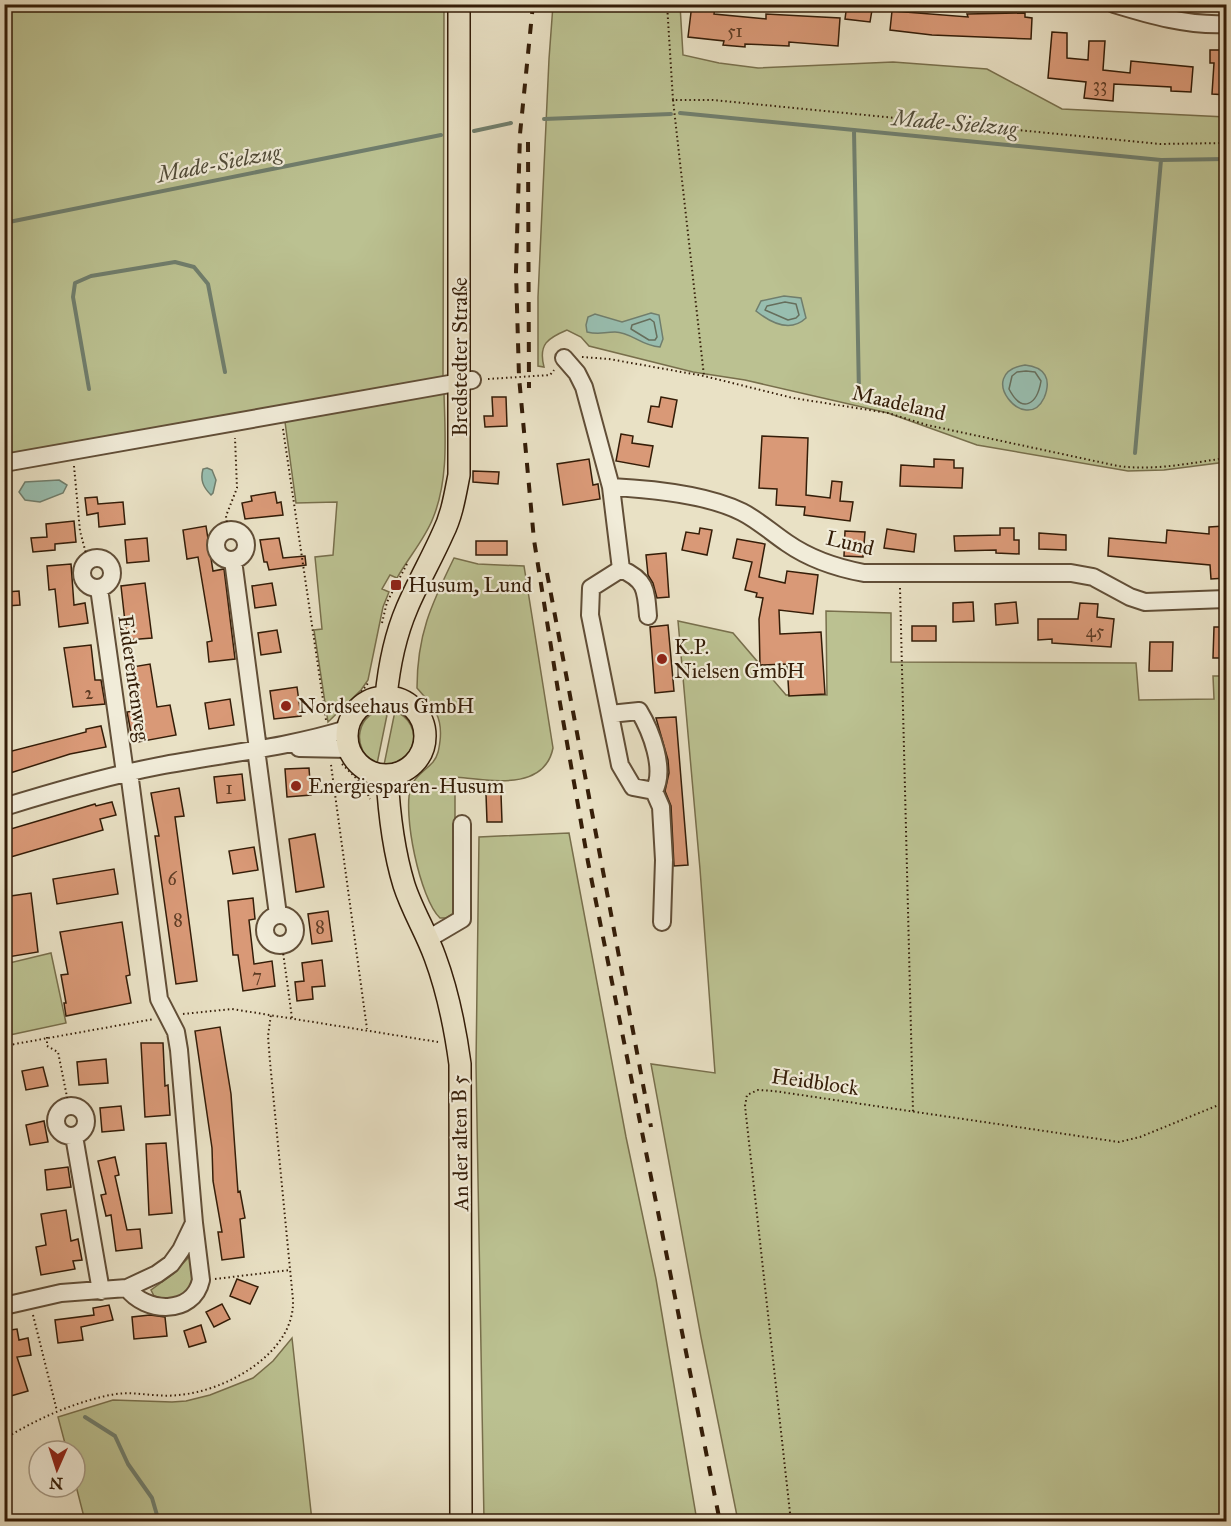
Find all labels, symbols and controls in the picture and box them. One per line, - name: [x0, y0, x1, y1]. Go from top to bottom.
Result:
- house number: 51: [727, 20, 743, 42]
- house number: 33: [1093, 74, 1107, 96]
- water label: Made-Sielzug: [889, 104, 1020, 142]
- water label: Made-Sielzug: [153, 137, 285, 189]
- street label: Bredstedter Straße: [447, 277, 473, 437]
- street label: Maadeland: [850, 380, 949, 426]
- street label: Lund: [823, 525, 877, 562]
- place label: Husum, Lund: [408, 572, 533, 598]
- marker: Husum, Lund: [389, 578, 403, 592]
- street label: Eiderentenweg: [112, 613, 156, 743]
- house number: 45: [1086, 620, 1105, 642]
- place label: K.P. Nielsen GmbH: [674, 634, 805, 684]
- marker: K.P. Nielsen GmbH: [655, 652, 669, 666]
- house number: 2: [85, 682, 94, 704]
- place label: Nordseehaus GmbH: [298, 693, 474, 719]
- marker: Nordseehaus GmbH: [279, 699, 293, 713]
- place label: Energiesparen-Husum: [308, 773, 505, 799]
- house number: 1: [225, 777, 233, 799]
- marker: Energiesparen-Husum: [289, 779, 303, 793]
- house number: 6: [167, 868, 177, 890]
- house number: 8: [173, 909, 183, 931]
- house number: 8: [315, 916, 325, 938]
- house number: 7: [252, 965, 262, 987]
- street label: Heidblock: [770, 1063, 861, 1101]
- street label: An der alten B 5: [446, 1074, 474, 1212]
- north arrow: [27, 1439, 87, 1499]
- text: N: [49, 1474, 64, 1493]

